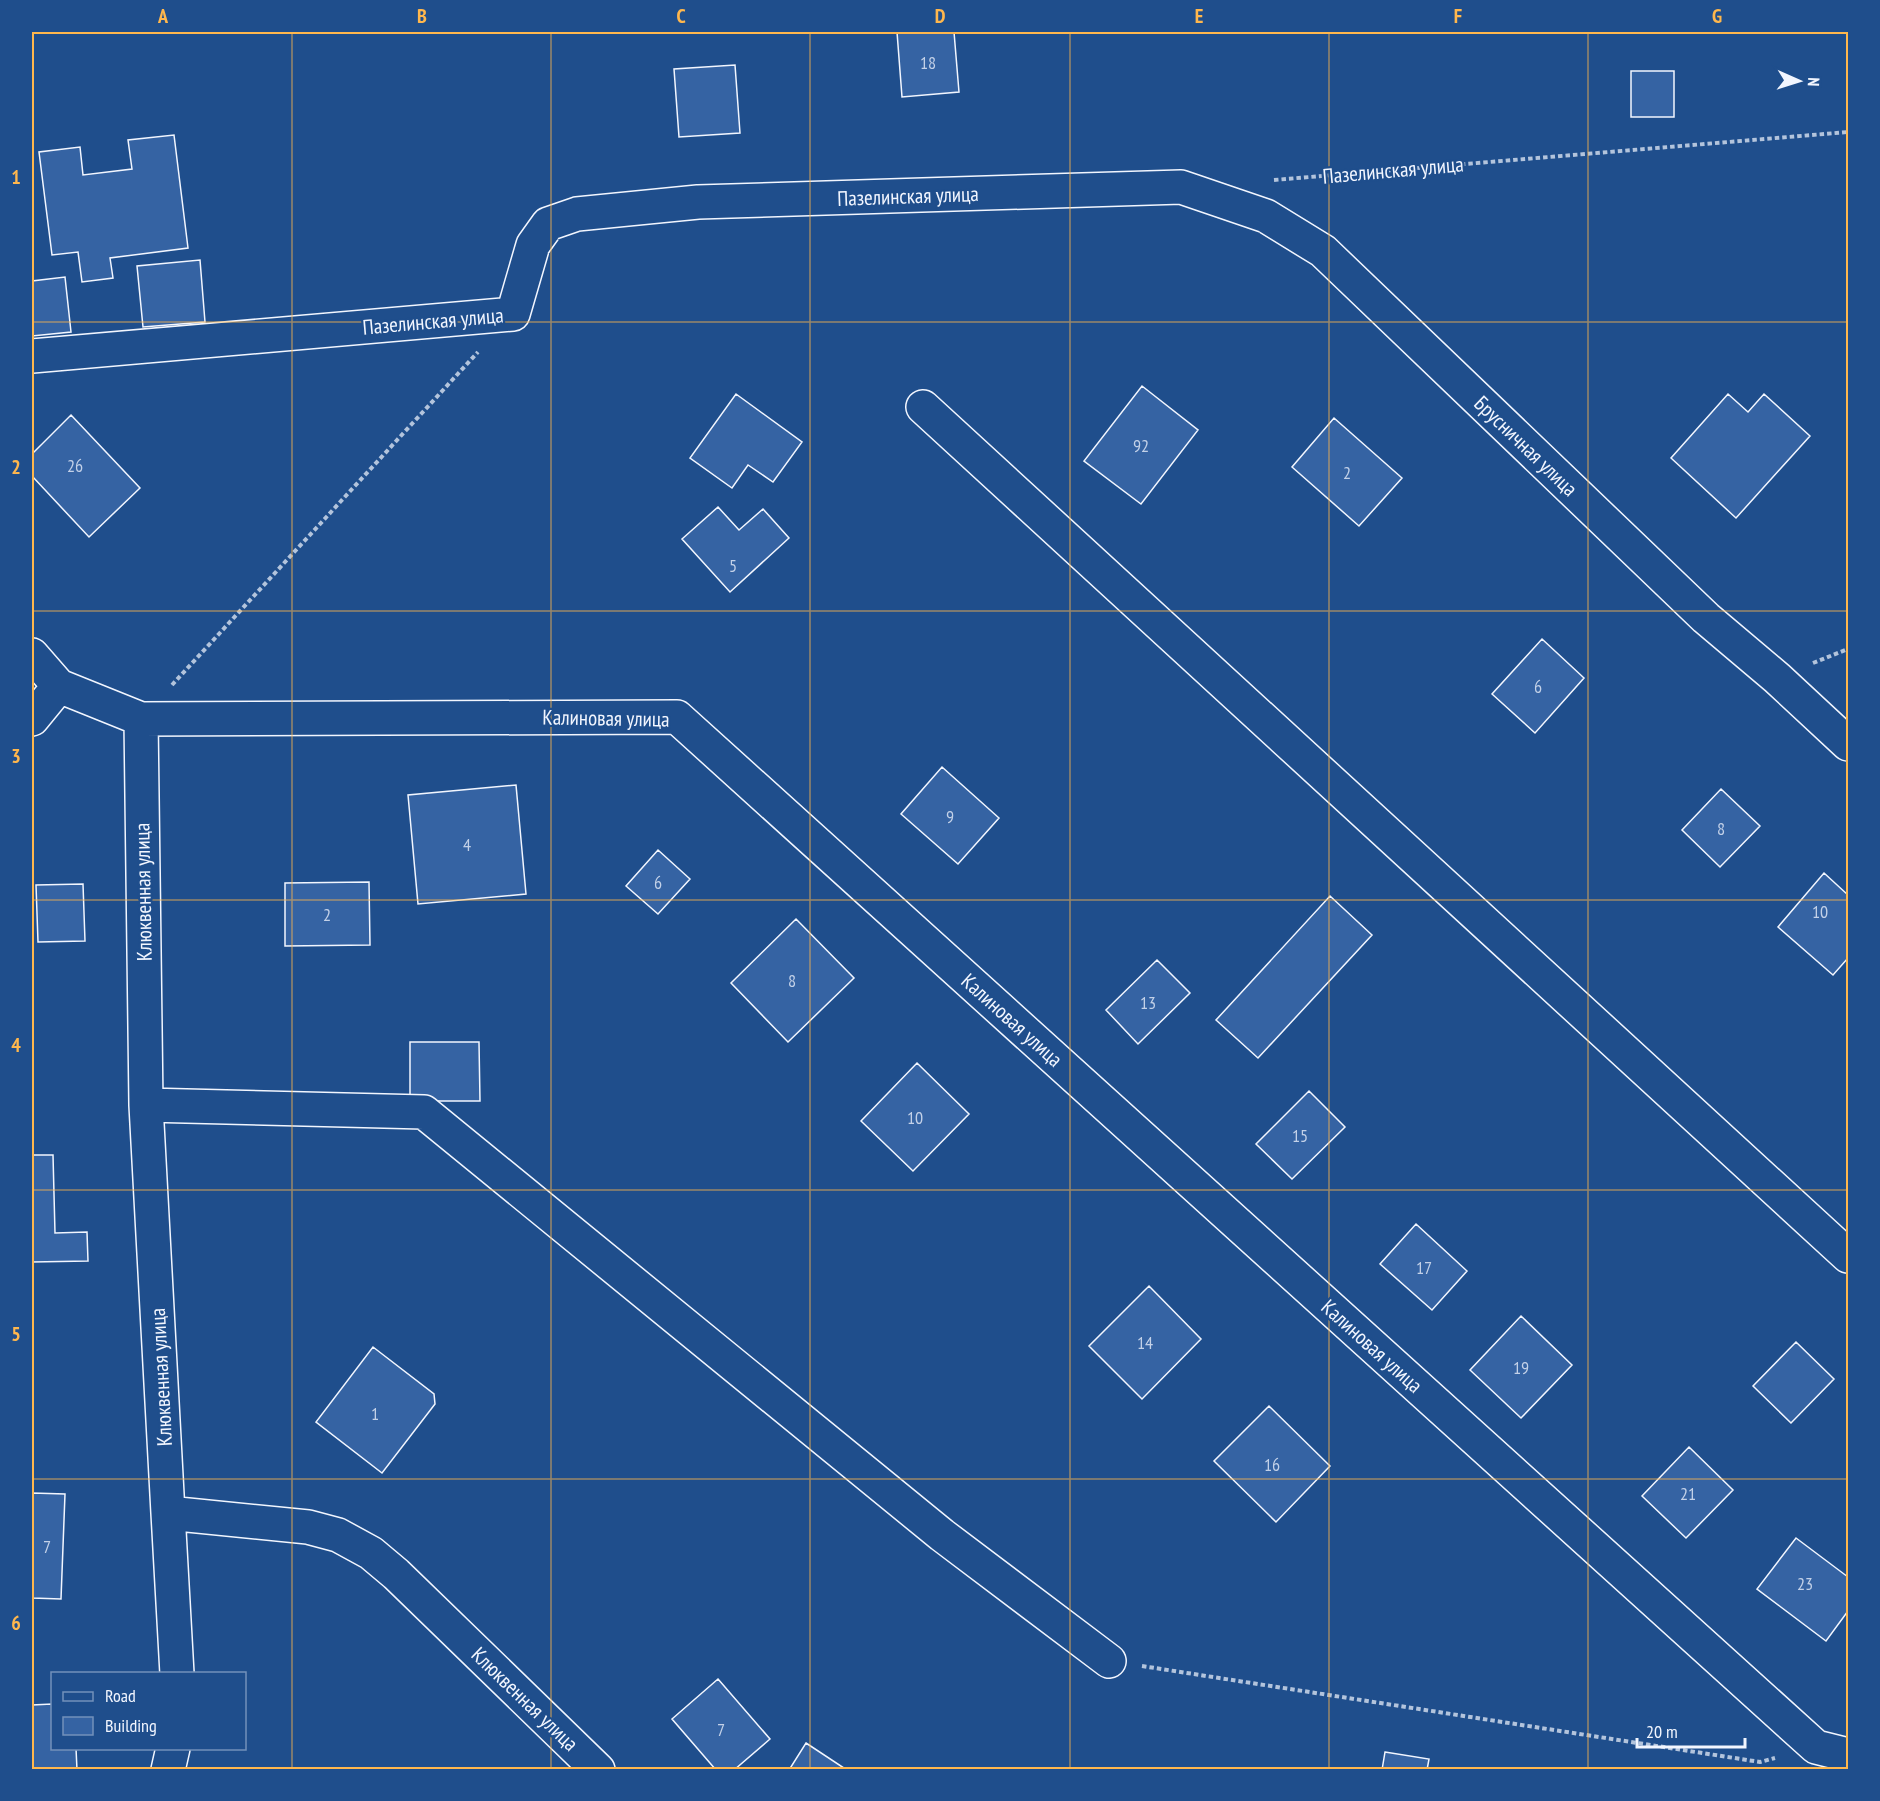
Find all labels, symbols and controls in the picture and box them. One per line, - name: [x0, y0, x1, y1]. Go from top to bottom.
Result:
- text: A: [157, 3, 169, 29]
- text: B: [417, 3, 427, 29]
- text: C: [676, 3, 686, 29]
- text: D: [935, 3, 946, 29]
- text: E: [1195, 3, 1203, 29]
- text: F: [1454, 3, 1462, 29]
- text: G: [1712, 3, 1722, 29]
- house number: 18: [920, 51, 936, 74]
- north arrow: [1769, 51, 1829, 111]
- text: N: [1804, 77, 1824, 87]
- street label: Пазелинская улица: [1321, 150, 1465, 190]
- text: 1: [11, 164, 21, 190]
- street label: Пазелинская улица: [837, 180, 979, 212]
- street label: Пазелинская улица: [361, 301, 505, 341]
- street label: Брусничная улица: [1469, 390, 1583, 502]
- house number: 92: [1133, 434, 1149, 457]
- text: 2: [11, 454, 21, 480]
- house number: 26: [67, 454, 83, 477]
- house number: 2: [1343, 461, 1351, 484]
- house number: 5: [729, 554, 737, 577]
- house number: 6: [1534, 675, 1542, 698]
- street label: Калиновая улица: [542, 703, 670, 733]
- text: 3: [11, 743, 21, 769]
- house number: 9: [946, 805, 954, 828]
- house number: 8: [1717, 817, 1725, 840]
- street label: Клюквенная улица: [128, 823, 158, 961]
- house number: 4: [463, 833, 471, 856]
- house number: 6: [654, 871, 662, 894]
- house number: 10: [1812, 900, 1828, 923]
- house number: 2: [323, 903, 331, 926]
- street label: Калиновая улица: [956, 967, 1068, 1073]
- house number: 8: [788, 969, 796, 992]
- house number: 13: [1140, 991, 1156, 1014]
- text: 4: [11, 1032, 21, 1058]
- house number: 10: [907, 1106, 923, 1129]
- house number: 15: [1292, 1124, 1308, 1147]
- house number: 17: [1416, 1256, 1432, 1279]
- street label: Калиновая улица: [1316, 1293, 1428, 1399]
- street label: Клюквенная улица: [144, 1307, 178, 1447]
- text: 5: [11, 1321, 21, 1347]
- house number: 14: [1137, 1331, 1153, 1354]
- house number: 19: [1513, 1356, 1529, 1379]
- house number: 1: [371, 1402, 379, 1425]
- house number: 16: [1264, 1453, 1280, 1476]
- house number: 21: [1680, 1482, 1696, 1505]
- house number: 7: [43, 1535, 51, 1558]
- house number: 23: [1797, 1572, 1813, 1595]
- text: 6: [11, 1610, 21, 1636]
- street label: Клюквенная улица: [466, 1641, 584, 1757]
- legend: [51, 1672, 246, 1750]
- text: Road: [105, 1684, 136, 1707]
- scale bar: [1637, 1711, 1745, 1749]
- text: Building: [105, 1714, 157, 1737]
- house number: 7: [717, 1718, 725, 1741]
- text: 20 m: [1646, 1720, 1678, 1743]

